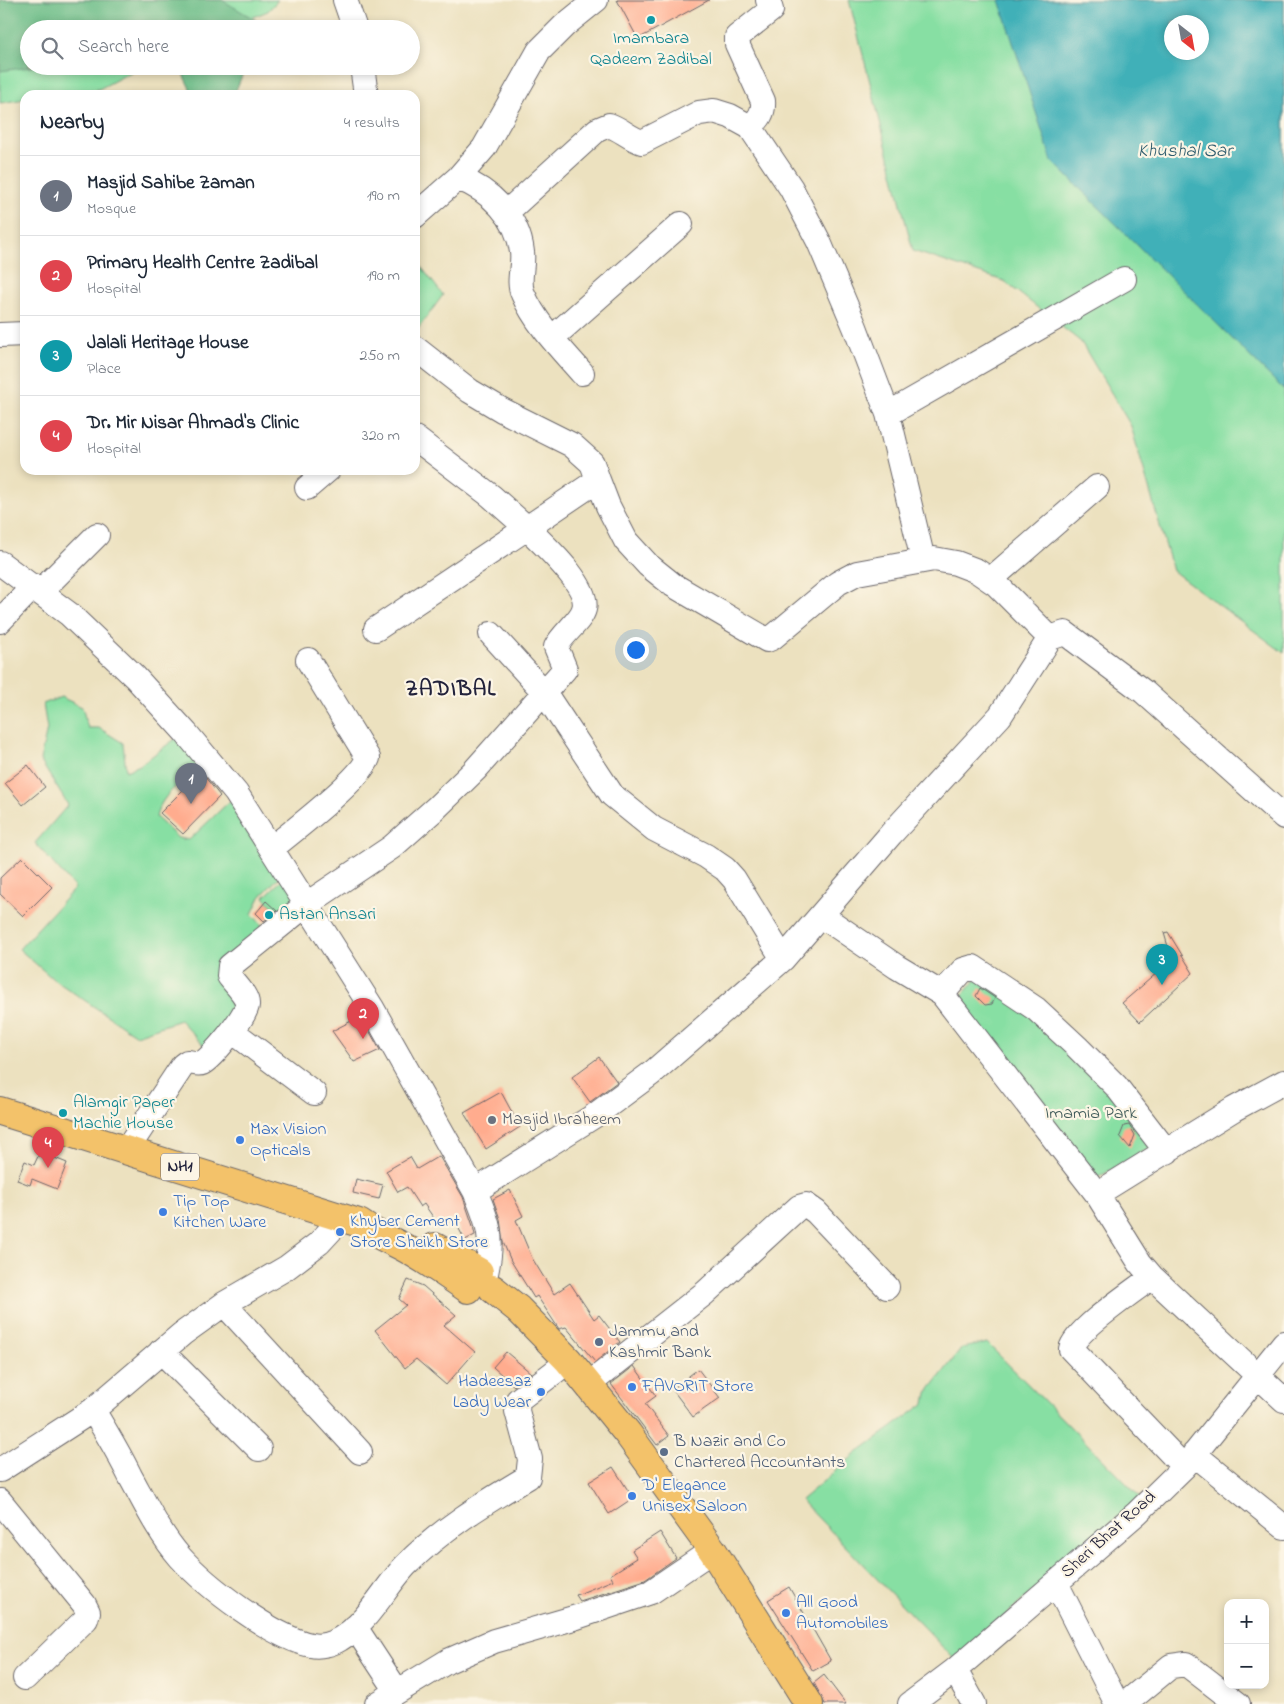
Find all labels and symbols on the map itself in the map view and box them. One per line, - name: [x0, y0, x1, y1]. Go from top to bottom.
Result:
- marker: Imambara Qadeem Zadibal: [645, 14, 657, 26]
- north arrow: [1164, 15, 1209, 60]
- place label: Imambara Qadeem Zadibal: [590, 26, 712, 73]
- water label: Khushal Sar: [1138, 138, 1234, 165]
- your location: [623, 637, 649, 663]
- district label: ZADIBAL: [406, 674, 496, 706]
- pin: 1: [175, 763, 207, 804]
- place label: Astan Ansari: [279, 902, 376, 928]
- marker: Astan Ansari: [263, 909, 275, 921]
- pin: 3: [1146, 944, 1178, 985]
- pin: 2: [347, 998, 379, 1039]
- place label: Alamgir Paper Machie House: [73, 1090, 175, 1137]
- park label: Imamia Park: [1045, 1101, 1137, 1127]
- marker: Alamgir Paper Machie House: [57, 1107, 69, 1119]
- place label: Masjid Ibraheem: [502, 1107, 621, 1133]
- marker: Masjid Ibraheem: [486, 1114, 498, 1126]
- place label: Max Vision Opticals: [250, 1117, 327, 1164]
- pin: 4: [32, 1127, 64, 1168]
- marker: Max Vision Opticals: [234, 1134, 246, 1146]
- road number: NH1: [161, 1154, 199, 1180]
- place label: Tip Top Kitchen Ware: [173, 1189, 267, 1236]
- marker: Tip Top Kitchen Ware: [157, 1206, 169, 1218]
- place label: Khyber Cement Store Sheikh Store: [350, 1209, 489, 1256]
- marker: Khyber Cement Store Sheikh Store: [334, 1226, 346, 1238]
- place label: Jammu and Kashmir Bank: [609, 1319, 711, 1366]
- marker: Jammu and Kashmir Bank: [593, 1336, 605, 1348]
- place label: Hadeesaz Lady Wear: [453, 1369, 531, 1416]
- place label: FAVORIT Store: [641, 1374, 754, 1400]
- marker: FAVORIT Store: [626, 1381, 638, 1393]
- marker: Hadeesaz Lady Wear: [535, 1386, 547, 1398]
- place label: B Nazir and Co Chartered Accountants: [673, 1429, 846, 1476]
- marker: B Nazir and Co Chartered Accountants: [658, 1446, 670, 1458]
- place label: D' Elegance Unisex Saloon: [641, 1473, 747, 1520]
- street label: Sheri Bhat Road: [1056, 1485, 1162, 1585]
- marker: D' Elegance Unisex Saloon: [626, 1490, 638, 1502]
- place label: All Good Automobiles: [796, 1590, 889, 1637]
- marker: All Good Automobiles: [780, 1607, 792, 1619]

